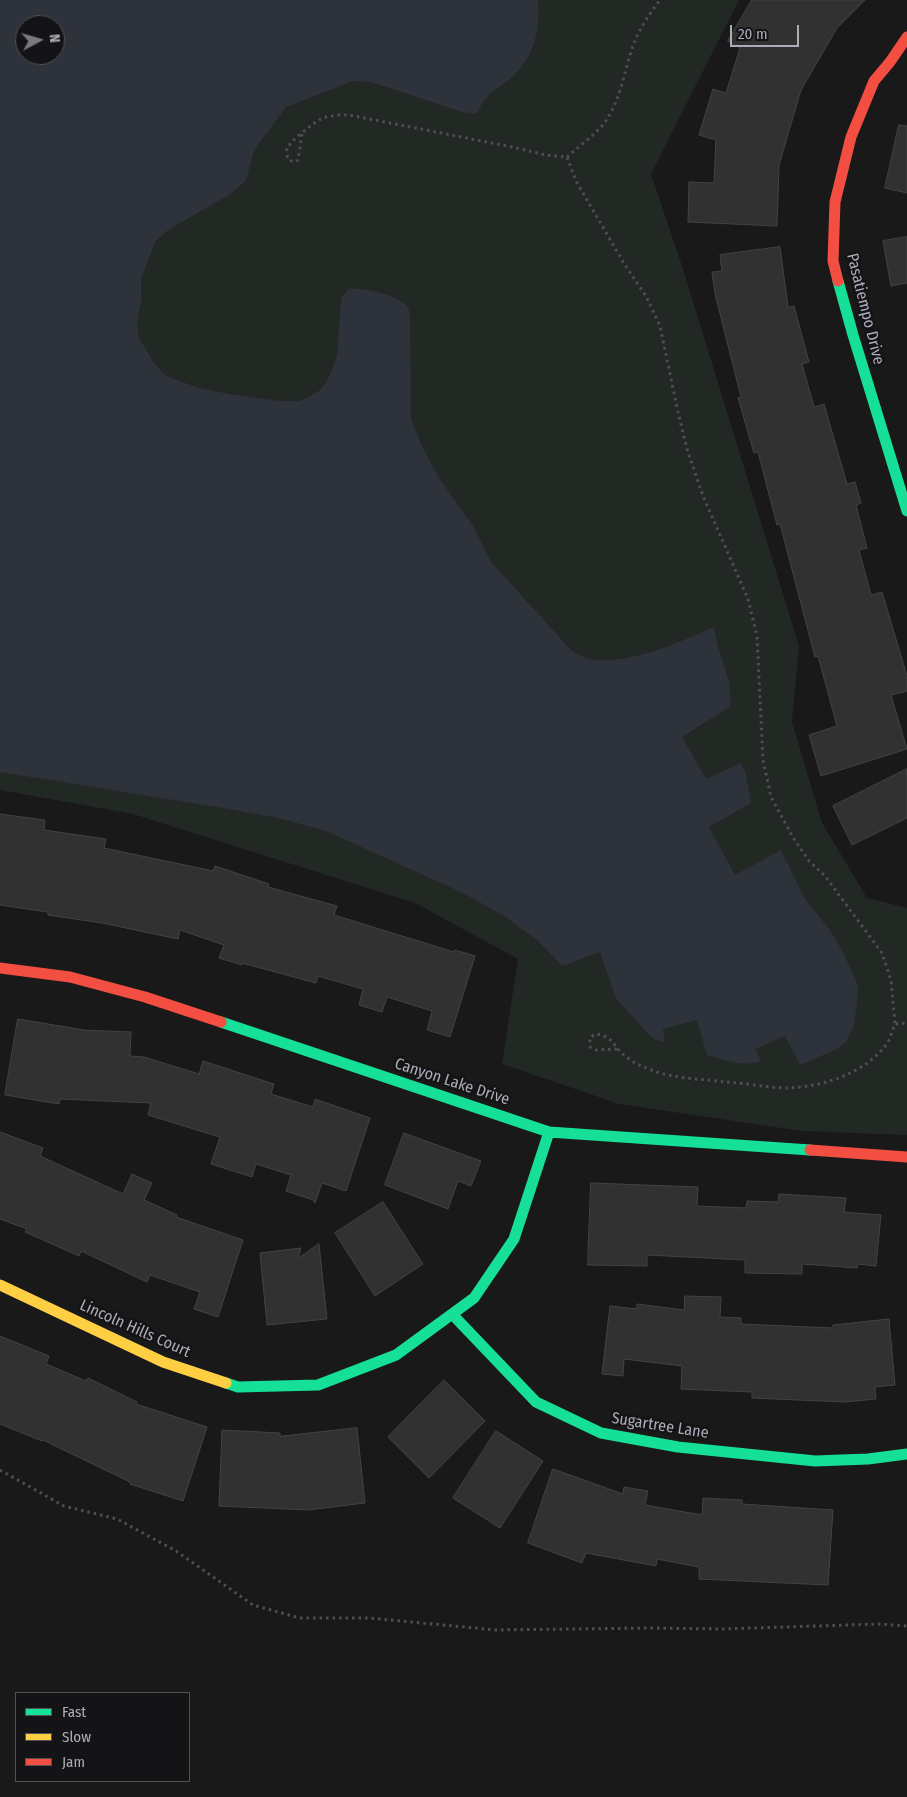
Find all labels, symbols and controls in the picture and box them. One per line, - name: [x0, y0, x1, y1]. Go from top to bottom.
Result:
- north arrow: [15, 15, 65, 65]
- scale bar: [732, 15, 801, 47]
- text: 20 m: [738, 25, 768, 43]
- text: N: [46, 33, 63, 44]
- street label: Pasatiempo Drive: [842, 251, 888, 367]
- street label: Canyon Lake Drive: [392, 1054, 512, 1110]
- street label: Lincoln Hills Court: [77, 1296, 193, 1362]
- street label: Sugartree Lane: [610, 1409, 710, 1443]
- legend: [15, 1692, 190, 1782]
- text: Fast: [62, 1703, 86, 1721]
- text: Slow: [62, 1728, 91, 1746]
- text: Jam: [62, 1753, 85, 1771]

